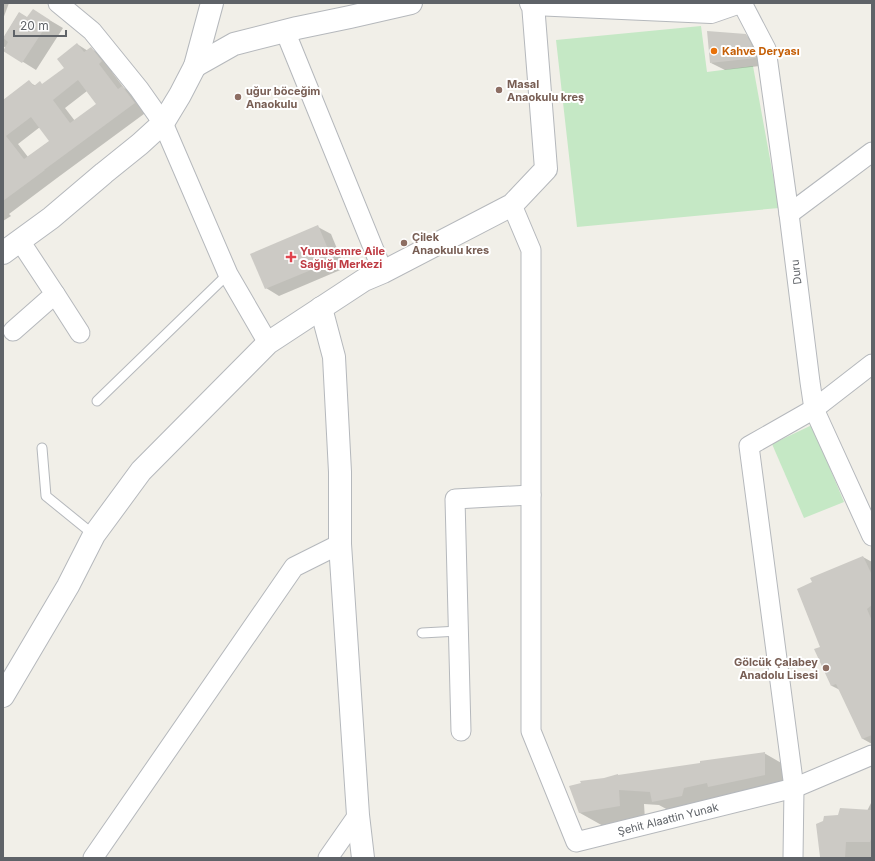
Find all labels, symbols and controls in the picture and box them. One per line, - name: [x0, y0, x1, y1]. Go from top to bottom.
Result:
- scale bar: [14, 12, 66, 38]
- text: 20 m: [20, 18, 49, 33]
- place label: Kahve Deryası: [722, 44, 800, 58]
- marker: Kahve Deryası: [709, 46, 719, 56]
- place label: Masal Anaokulu kreş: [507, 77, 584, 104]
- place label: uğur böceğim Anaokulu: [246, 84, 320, 111]
- marker: Masal Anaokulu kreş: [494, 85, 504, 95]
- marker: uğur böceğim Anaokulu: [233, 92, 243, 102]
- place label: Çilek Anaokulu kres: [412, 230, 489, 257]
- marker: Çilek Anaokulu kres: [399, 238, 409, 248]
- place label: Yunusemre Aile Sağlığı Merkezi: [300, 244, 385, 271]
- marker: Yunusemre Aile Sağlığı Merkezi: [285, 251, 297, 263]
- street label: Duru: [788, 259, 804, 285]
- place label: Gölcük Çalabey Anadolu Lisesi: [734, 655, 818, 682]
- marker: Gölcük Çalabey Anadolu Lisesi: [821, 663, 831, 673]
- street label: Şehit Alaattin Yunak: [616, 800, 720, 838]

